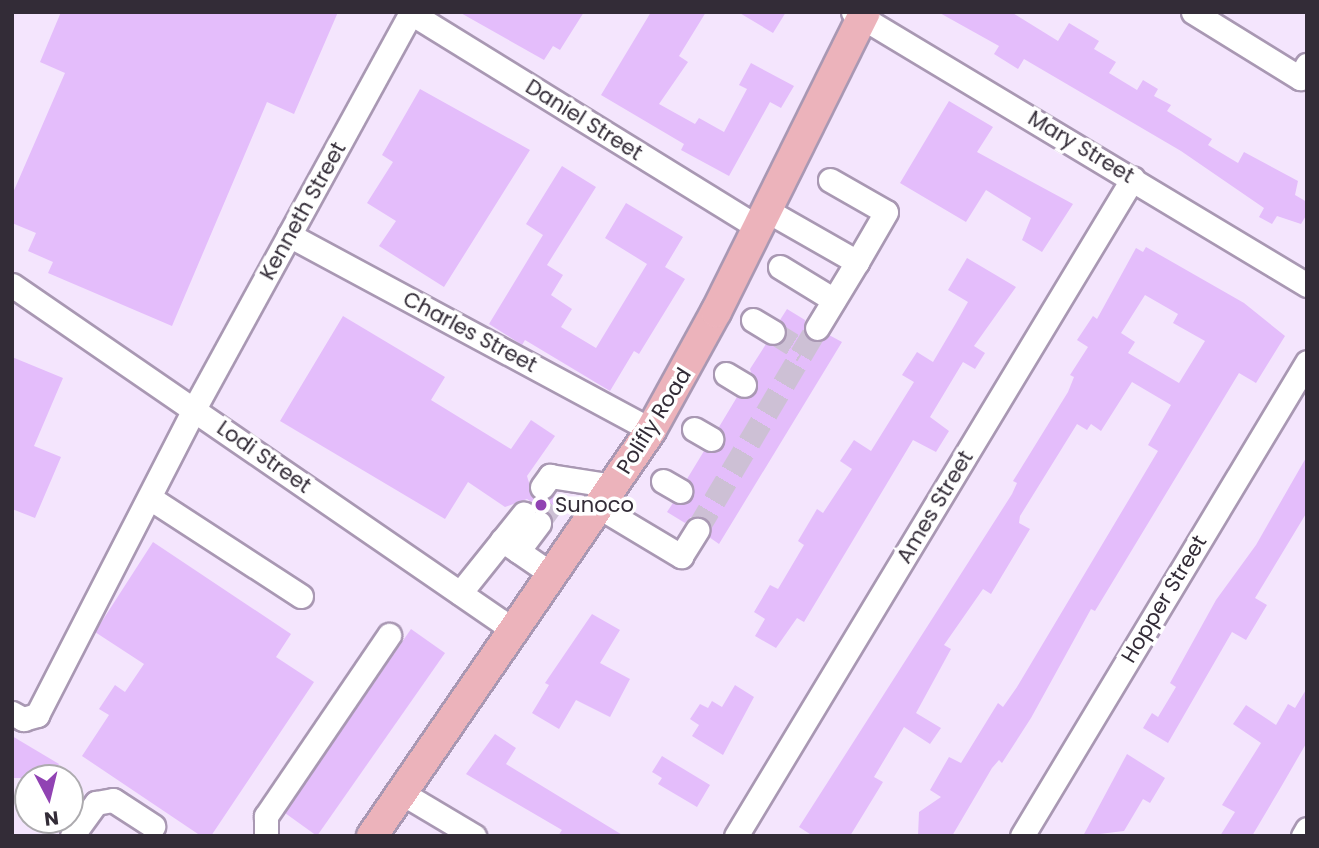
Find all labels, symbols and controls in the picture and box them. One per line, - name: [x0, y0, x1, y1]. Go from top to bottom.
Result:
- street label: Daniel Street: [521, 74, 647, 166]
- street label: Mary Street: [1023, 106, 1139, 188]
- street label: Kenneth Street: [255, 138, 351, 284]
- street label: Charles Street: [399, 286, 541, 378]
- street label: Polifly Road: [612, 363, 696, 479]
- street label: Lodi Street: [212, 415, 316, 499]
- street label: Ames Street: [892, 446, 978, 568]
- place label: Sunoco: [555, 492, 634, 518]
- marker: Sunoco: [533, 497, 549, 513]
- street label: Hopper Street: [1116, 531, 1212, 667]
- north arrow: [14, 764, 84, 834]
- text: N: [43, 804, 60, 833]

